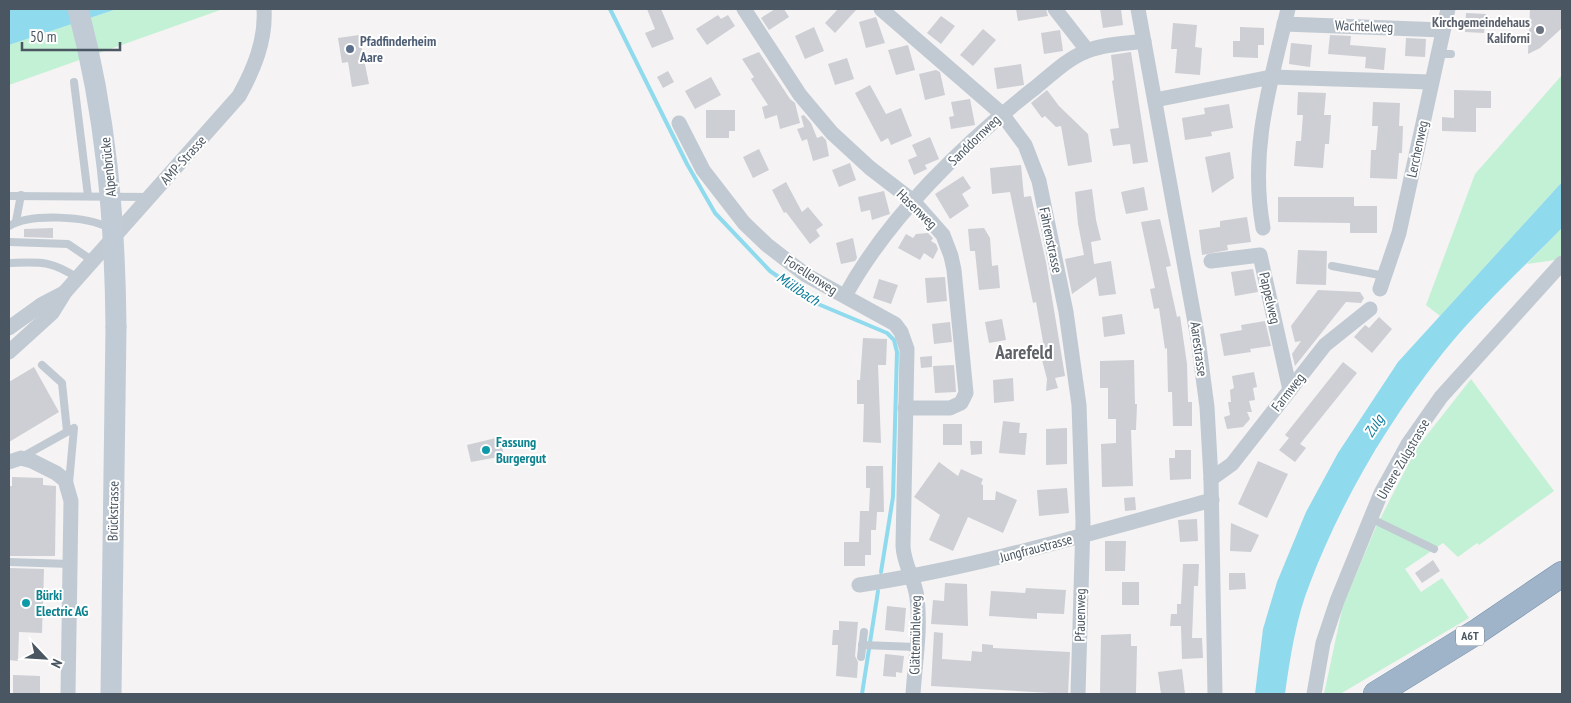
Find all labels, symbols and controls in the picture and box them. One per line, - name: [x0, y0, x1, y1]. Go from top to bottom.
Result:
- place label: Kirchgemeindehaus Kaliforni: [1432, 13, 1530, 47]
- street label: Wachtelweg: [1335, 16, 1393, 36]
- scale bar: [22, 20, 120, 52]
- marker: Kirchgemeindehaus Kaliforni: [1534, 24, 1546, 36]
- text: 50 m: [30, 27, 56, 46]
- place label: Pfadfinderheim Aare: [359, 32, 436, 66]
- marker: Pfadfinderheim Aare: [344, 43, 356, 55]
- street label: Sanddornweg: [944, 111, 1004, 169]
- street label: Lerchenweg: [1402, 119, 1432, 179]
- street label: AMP-Strasse: [156, 131, 210, 188]
- street label: Alpenbrücke: [96, 136, 120, 198]
- street label: Hasenweg: [893, 185, 941, 233]
- street label: Fährenstrasse: [1035, 206, 1067, 275]
- street label: Forellenweg: [781, 251, 841, 299]
- water label: Mülibach: [773, 268, 824, 310]
- street label: Pappelweg: [1255, 270, 1285, 326]
- street label: Aarestrasse: [1186, 320, 1212, 378]
- district label: Aarefeld: [994, 340, 1053, 364]
- street label: Farmweg: [1267, 369, 1309, 415]
- water label: Zulg: [1359, 410, 1389, 440]
- street label: Untere Zulgstrasse: [1373, 415, 1433, 502]
- place label: Fassung Burgergut: [496, 433, 546, 467]
- marker: Fassung Burgergut: [480, 444, 492, 456]
- street label: Brückstrasse: [103, 481, 123, 541]
- street label: Jungfraustrasse: [997, 530, 1074, 567]
- place label: Bürki Electric AG: [36, 586, 88, 620]
- street label: Pfauenweg: [1071, 588, 1089, 642]
- street label: Glättemühleweg: [905, 595, 925, 675]
- marker: Bürki Electric AG: [20, 597, 32, 609]
- road number: A6T: [1456, 626, 1484, 646]
- north arrow: [20, 633, 70, 683]
- text: N: [47, 656, 67, 671]

